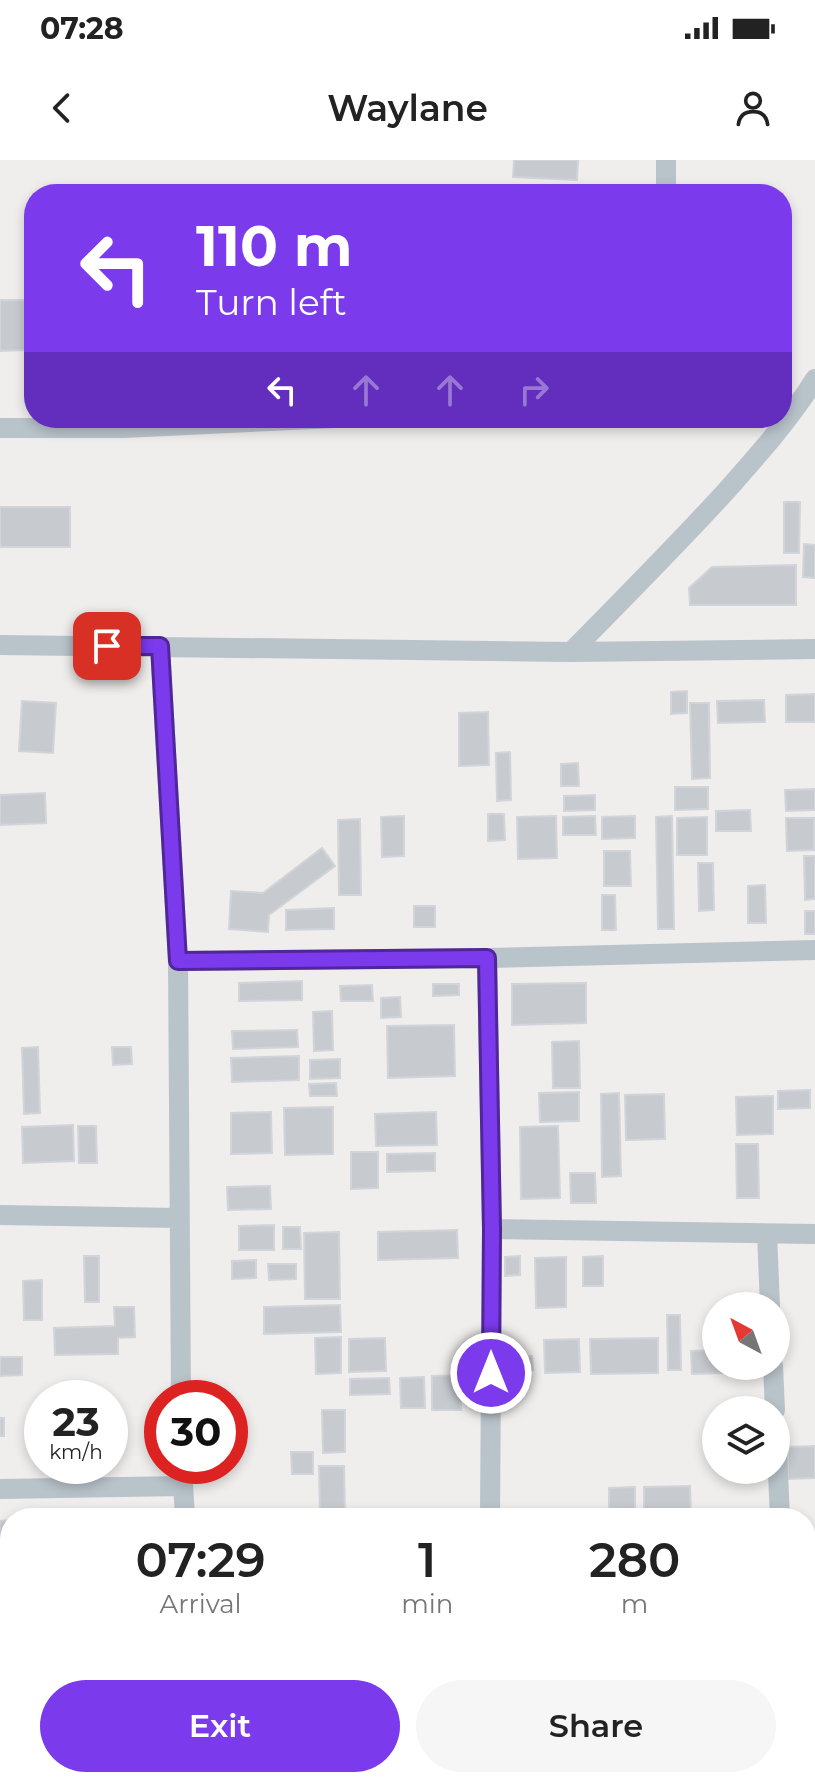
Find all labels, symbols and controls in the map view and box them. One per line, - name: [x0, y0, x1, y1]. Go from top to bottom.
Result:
- text: 07:28: [40, 10, 124, 47]
- icon: back: [40, 86, 84, 130]
- text: Waylane: [327, 86, 488, 130]
- icon: person: [731, 86, 775, 130]
- text: 110 m: [196, 212, 353, 280]
- icon: left: [64, 216, 168, 320]
- text: Turn left: [196, 280, 347, 324]
- icon: left: [260, 368, 304, 412]
- icon: ahead: [344, 368, 388, 412]
- icon: ahead: [428, 368, 472, 412]
- icon: right: [512, 368, 556, 412]
- pin: [73, 612, 141, 680]
- icon: arrive: [85, 624, 129, 668]
- north arrow: [702, 1292, 790, 1380]
- map controls: [702, 1292, 790, 1484]
- position arrow: [449, 1331, 533, 1415]
- speed limit sign: 30: [144, 1380, 248, 1484]
- button: layers: [702, 1396, 790, 1484]
- text: 23: [52, 1397, 100, 1446]
- text: km/h: [49, 1440, 103, 1464]
- text: 07:29: [136, 1531, 266, 1589]
- text: 1: [418, 1531, 436, 1589]
- text: 280: [589, 1531, 680, 1589]
- text: Arrival: [160, 1588, 242, 1620]
- text: min: [401, 1588, 453, 1620]
- text: m: [621, 1588, 648, 1620]
- button: Exit: [40, 1680, 400, 1772]
- button: Share: [416, 1680, 776, 1772]

